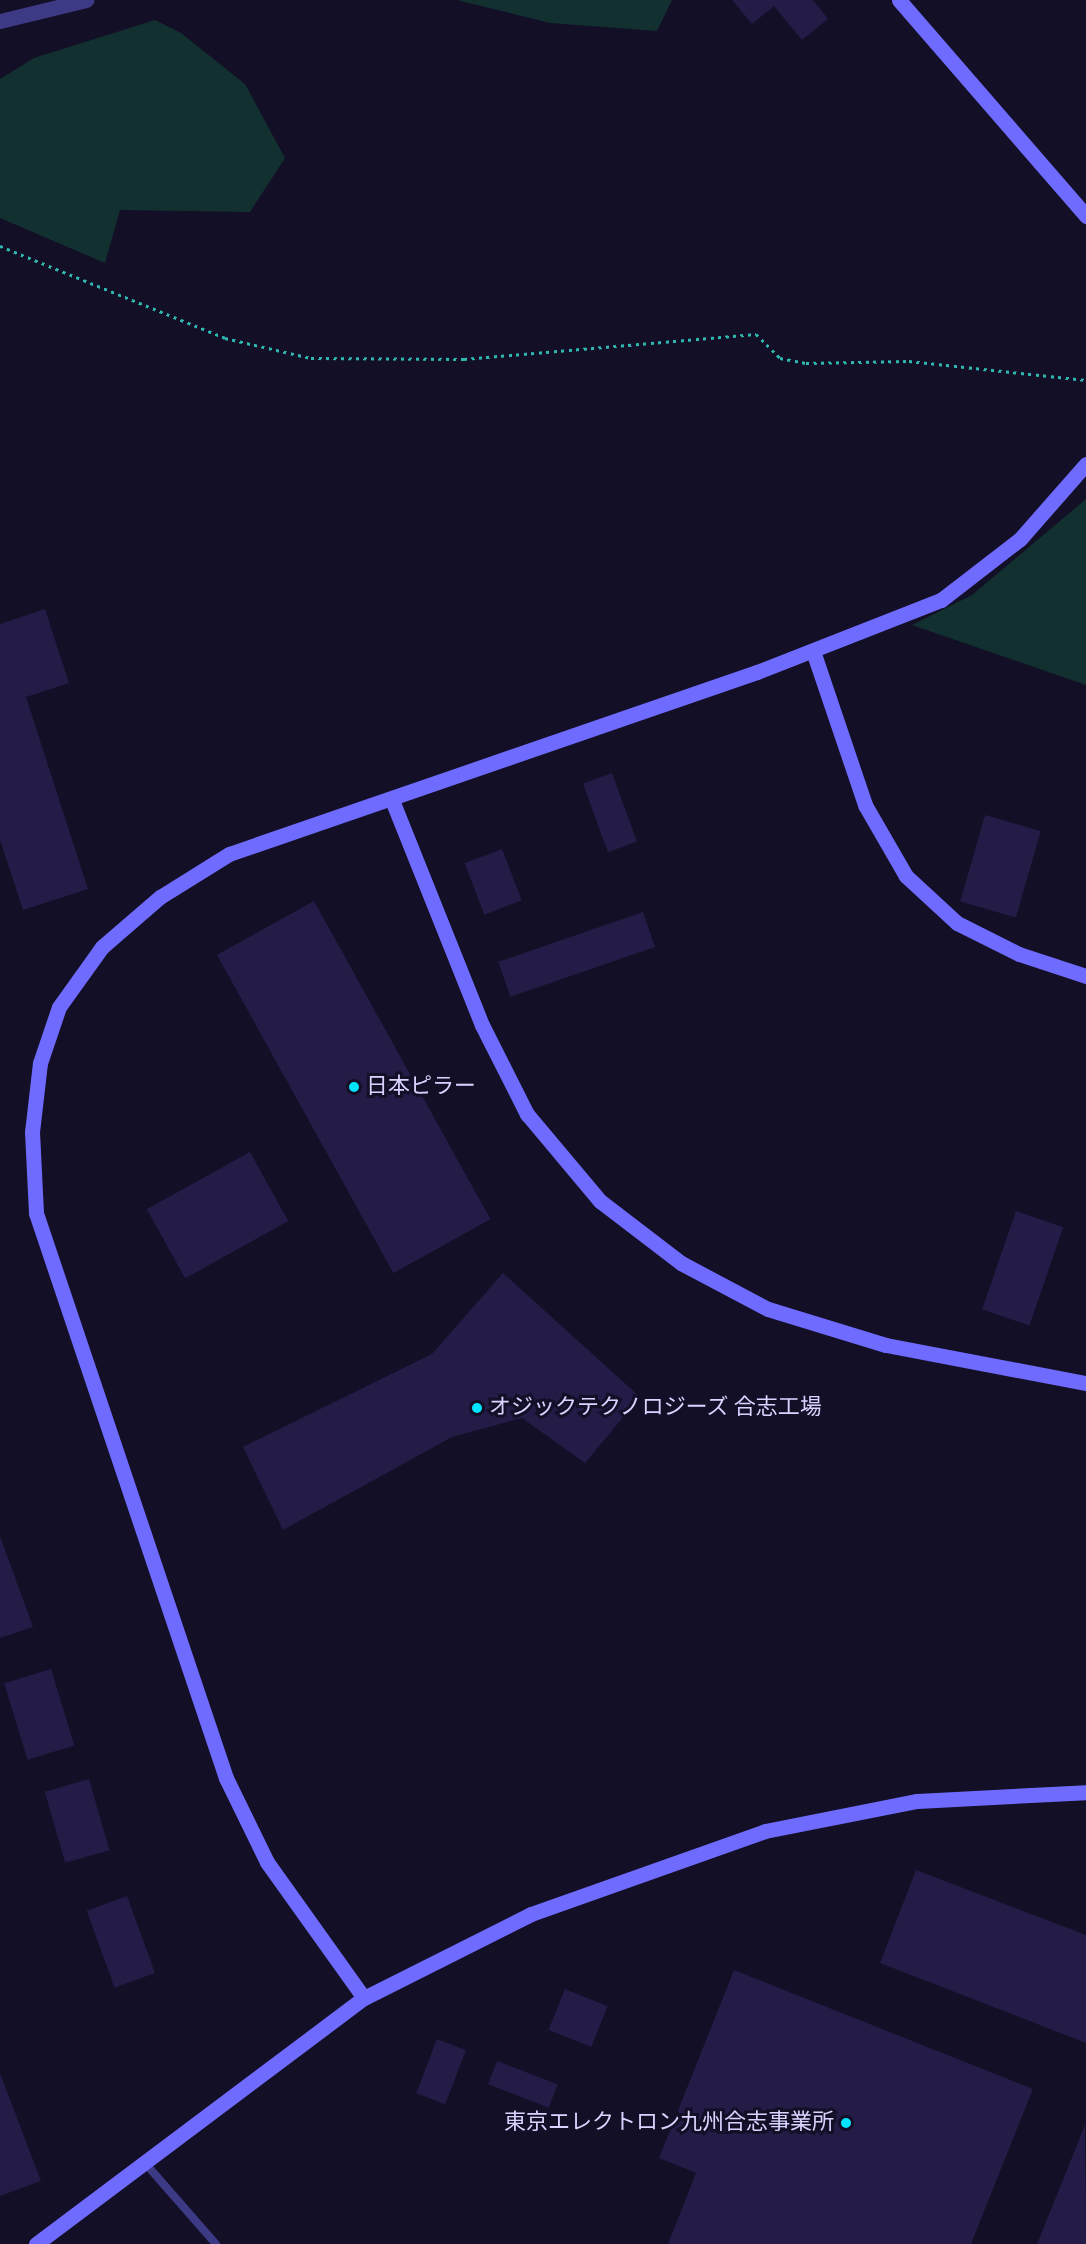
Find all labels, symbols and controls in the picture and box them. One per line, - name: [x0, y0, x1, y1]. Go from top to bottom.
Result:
- place label: 日本ピラー: [366, 1074, 476, 1100]
- marker: 日本ピラー: [347, 1080, 361, 1094]
- place label: オジックテクノロジーズ 合志工場: [489, 1395, 824, 1421]
- marker: オジックテクノロジーズ 合志工場: [470, 1401, 484, 1415]
- place label: 東京エレクトロン九州合志事業所: [504, 2110, 834, 2136]
- marker: 東京エレクトロン九州合志事業所: [839, 2116, 853, 2130]

